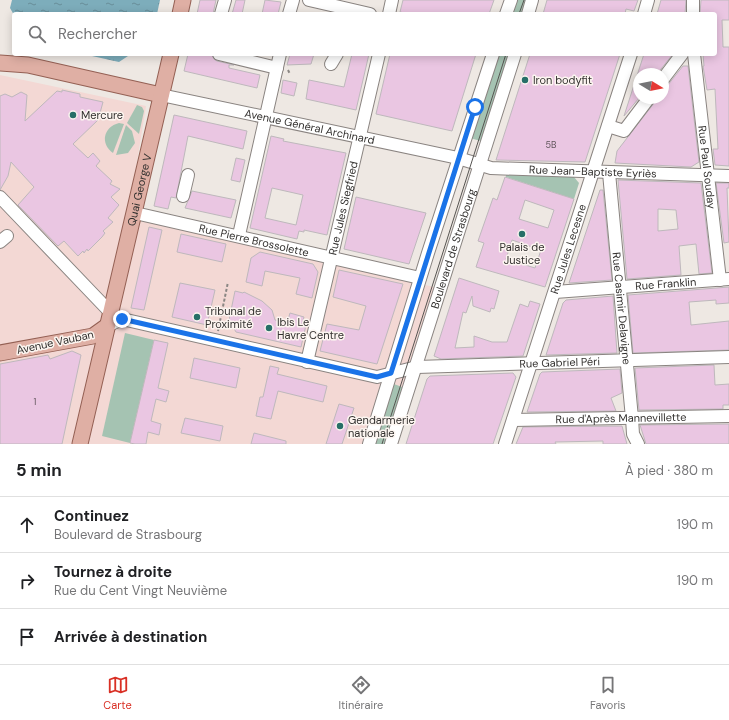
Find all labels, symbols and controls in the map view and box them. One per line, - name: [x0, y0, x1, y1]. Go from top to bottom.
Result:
- search box: [12, 12, 717, 56]
- icon: search: [26, 23, 48, 45]
- text: Rechercher: [58, 24, 137, 44]
- north arrow: [633, 68, 669, 104]
- place label: Iron bodyfit: [533, 73, 592, 87]
- marker: Iron bodyfit: [520, 75, 530, 85]
- route start: [466, 98, 484, 116]
- street label: Avenue Général Archinard: [243, 106, 376, 147]
- place label: Mercure: [81, 108, 123, 122]
- marker: Mercure: [68, 110, 78, 120]
- street label: Rue Paul Souday: [695, 125, 719, 210]
- house number: 5B: [546, 139, 556, 151]
- street label: Quai George V: [124, 152, 155, 227]
- street label: Rue Jules Siegfried: [325, 160, 361, 257]
- street label: Rue Jean-Baptiste Eyriès: [529, 162, 657, 181]
- street label: Boulevard de Strasbourg: [427, 187, 479, 311]
- street label: Rue Jules Lecesne: [547, 202, 589, 296]
- street label: Rue Pierre Brossolette: [198, 221, 310, 259]
- marker: Palais de Justice: [517, 229, 527, 239]
- place label: Palais de Justice: [500, 240, 544, 267]
- street label: Rue Casimir Delavigne: [609, 252, 634, 365]
- street label: Rue Franklin: [635, 274, 697, 293]
- place label: Tribunal de Proximité: [205, 304, 261, 331]
- route end: [113, 310, 131, 328]
- marker: Tribunal de Proximité: [192, 312, 202, 322]
- place label: Ibis Le Havre Centre: [277, 315, 344, 342]
- marker: Ibis Le Havre Centre: [264, 323, 274, 333]
- street label: Avenue Vauban: [15, 327, 95, 357]
- street label: Rue Gabriel Péri: [519, 354, 600, 371]
- house number: 1: [34, 396, 37, 408]
- street label: Rue d'Après Mannevillette: [555, 410, 687, 426]
- place label: Gendarmerie nationale: [348, 413, 415, 440]
- marker: Gendarmerie nationale: [335, 421, 345, 431]
- text: 5 min: [16, 459, 62, 481]
- text: À pied · 380 m: [625, 462, 713, 479]
- text: Continuez: [54, 506, 129, 526]
- icon: ahead: [16, 514, 38, 536]
- text: 190 m: [677, 516, 713, 533]
- text: Boulevard de Strasbourg: [54, 526, 202, 543]
- text: Tournez à droite: [54, 562, 172, 582]
- icon: right: [16, 570, 38, 592]
- text: 190 m: [677, 572, 713, 589]
- text: Rue du Cent Vingt Neuvième: [54, 582, 227, 599]
- icon: arrive: [16, 626, 38, 648]
- text: Arrivée à destination: [54, 627, 207, 647]
- tab: Carte: [103, 674, 132, 712]
- tab: Itinéraire: [338, 674, 383, 712]
- tab: Favoris: [590, 674, 626, 712]

